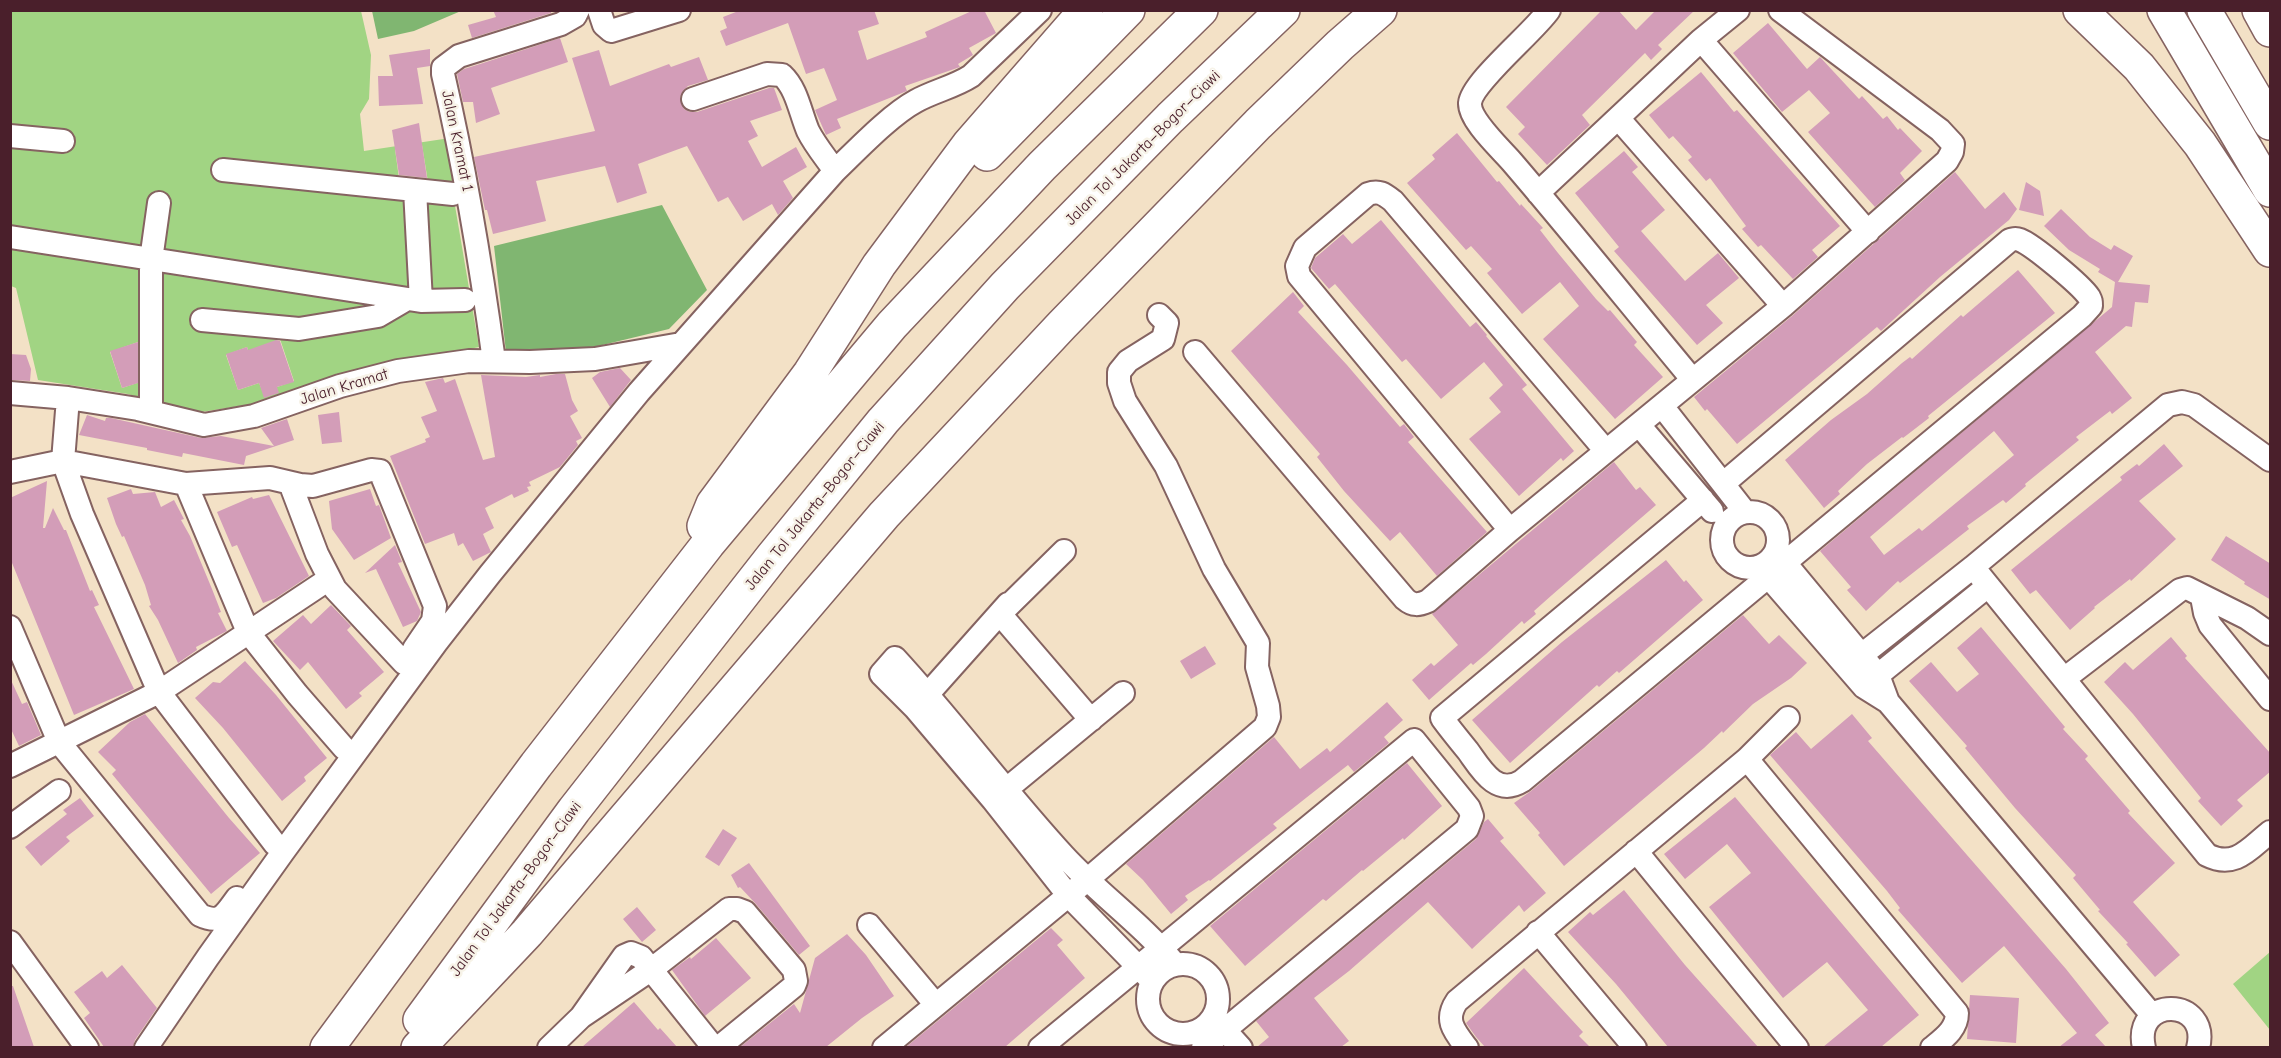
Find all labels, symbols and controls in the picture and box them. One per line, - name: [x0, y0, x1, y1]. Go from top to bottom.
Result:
- street label: Jalan Tol Jakarta–Bogor–Ciawi: [1061, 66, 1225, 230]
- street label: Jalan Kramat 1: [437, 89, 477, 193]
- street label: Jalan Kramat: [298, 365, 390, 409]
- street label: Jalan Tol Jakarta–Bogor–Ciawi: [741, 418, 889, 594]
- street label: Jalan Tol Jakarta–Bogor–Ciawi: [446, 798, 586, 980]

